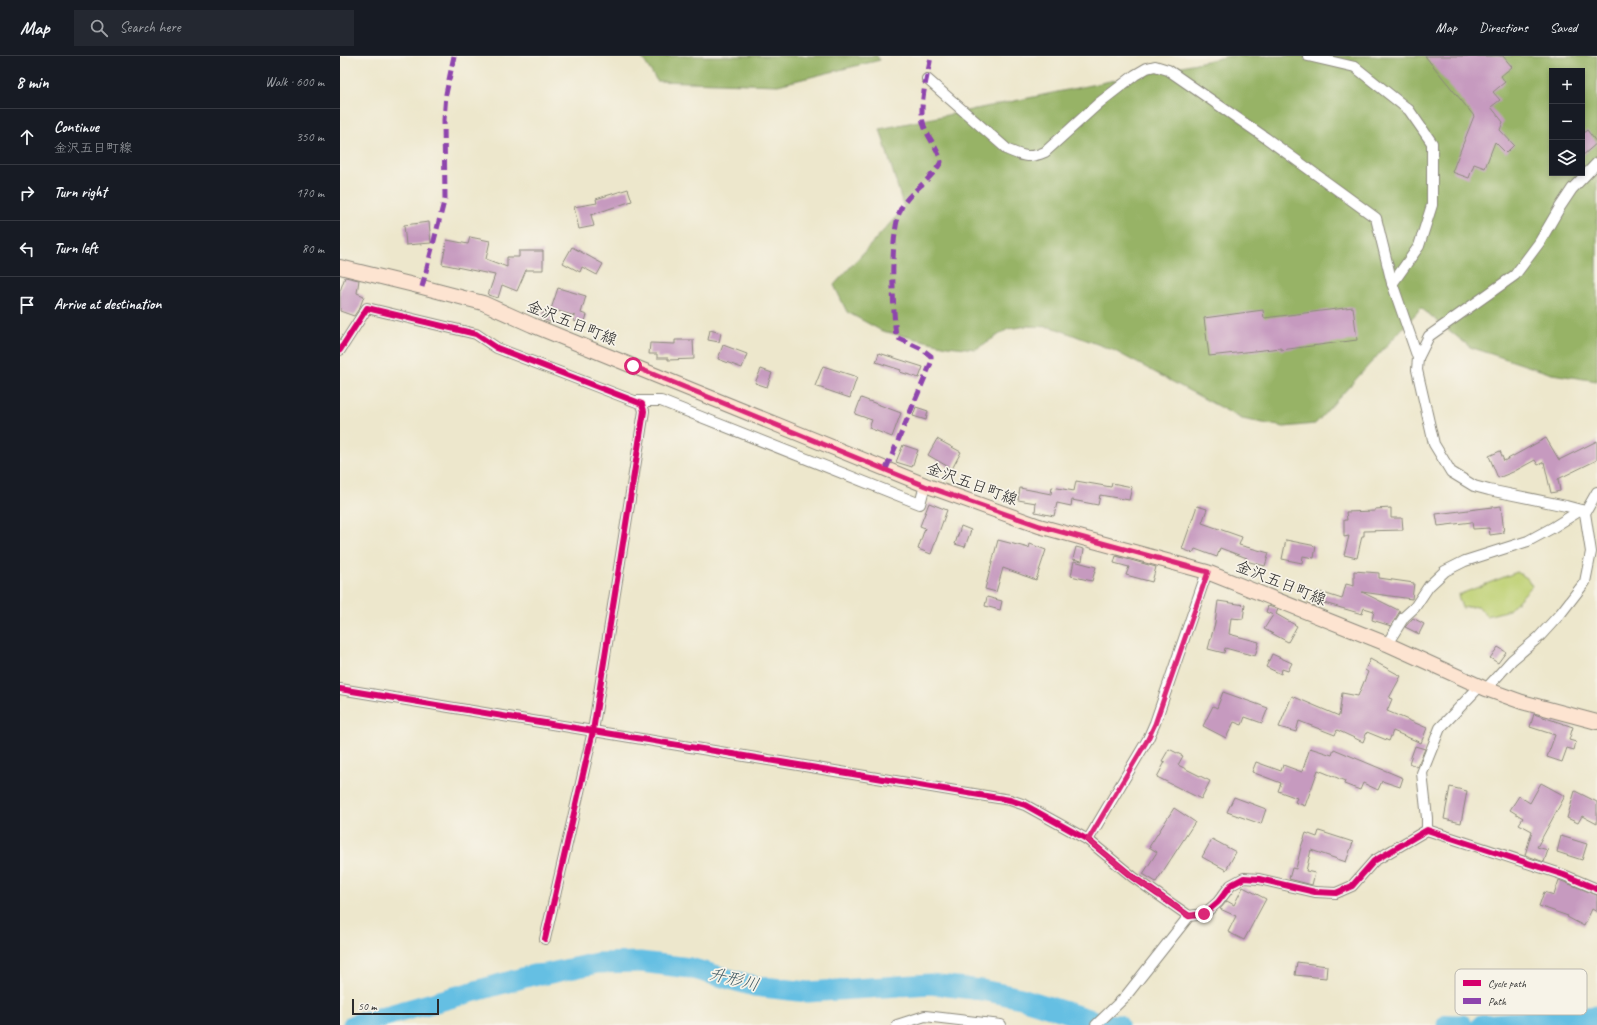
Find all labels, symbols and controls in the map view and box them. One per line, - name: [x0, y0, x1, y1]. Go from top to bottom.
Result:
- search box: [74, 10, 354, 46]
- text: Map: [20, 16, 50, 40]
- icon: search: [88, 17, 110, 39]
- text: Search here: [120, 18, 181, 37]
- text: Map: [1436, 19, 1457, 36]
- text: Directions: [1479, 19, 1528, 36]
- text: Saved: [1550, 19, 1577, 36]
- map controls: [1549, 68, 1585, 176]
- button: +: [1549, 68, 1585, 104]
- text: 8 min: [16, 72, 49, 93]
- text: Walk · 600 m: [265, 74, 324, 90]
- button: −: [1549, 104, 1585, 140]
- text: Continue: [54, 118, 99, 137]
- icon: ahead: [16, 126, 38, 148]
- text: 350 m: [296, 129, 324, 145]
- text: 金沢五日町線: [54, 140, 132, 156]
- button: layers: [1549, 140, 1585, 176]
- icon: right: [16, 182, 38, 204]
- text: Turn right: [54, 183, 107, 202]
- text: 170 m: [296, 185, 324, 201]
- icon: left: [16, 238, 38, 260]
- text: Turn left: [54, 239, 97, 258]
- text: 80 m: [302, 241, 324, 257]
- icon: arrive: [16, 294, 38, 316]
- text: Arrive at destination: [54, 295, 161, 314]
- street label: 金沢五日町線: [524, 296, 620, 350]
- route start: [624, 357, 642, 375]
- street label: 金沢五日町線: [923, 458, 1021, 510]
- street label: 金沢五日町線: [1233, 556, 1329, 610]
- route end: [1195, 905, 1213, 923]
- water label: 升形川: [707, 963, 761, 995]
- legend: [1455, 969, 1587, 1015]
- text: Cycle path: [1488, 976, 1527, 990]
- text: Path: [1488, 994, 1507, 1008]
- scale bar: [352, 997, 439, 1016]
- text: 50 m: [358, 999, 377, 1013]

